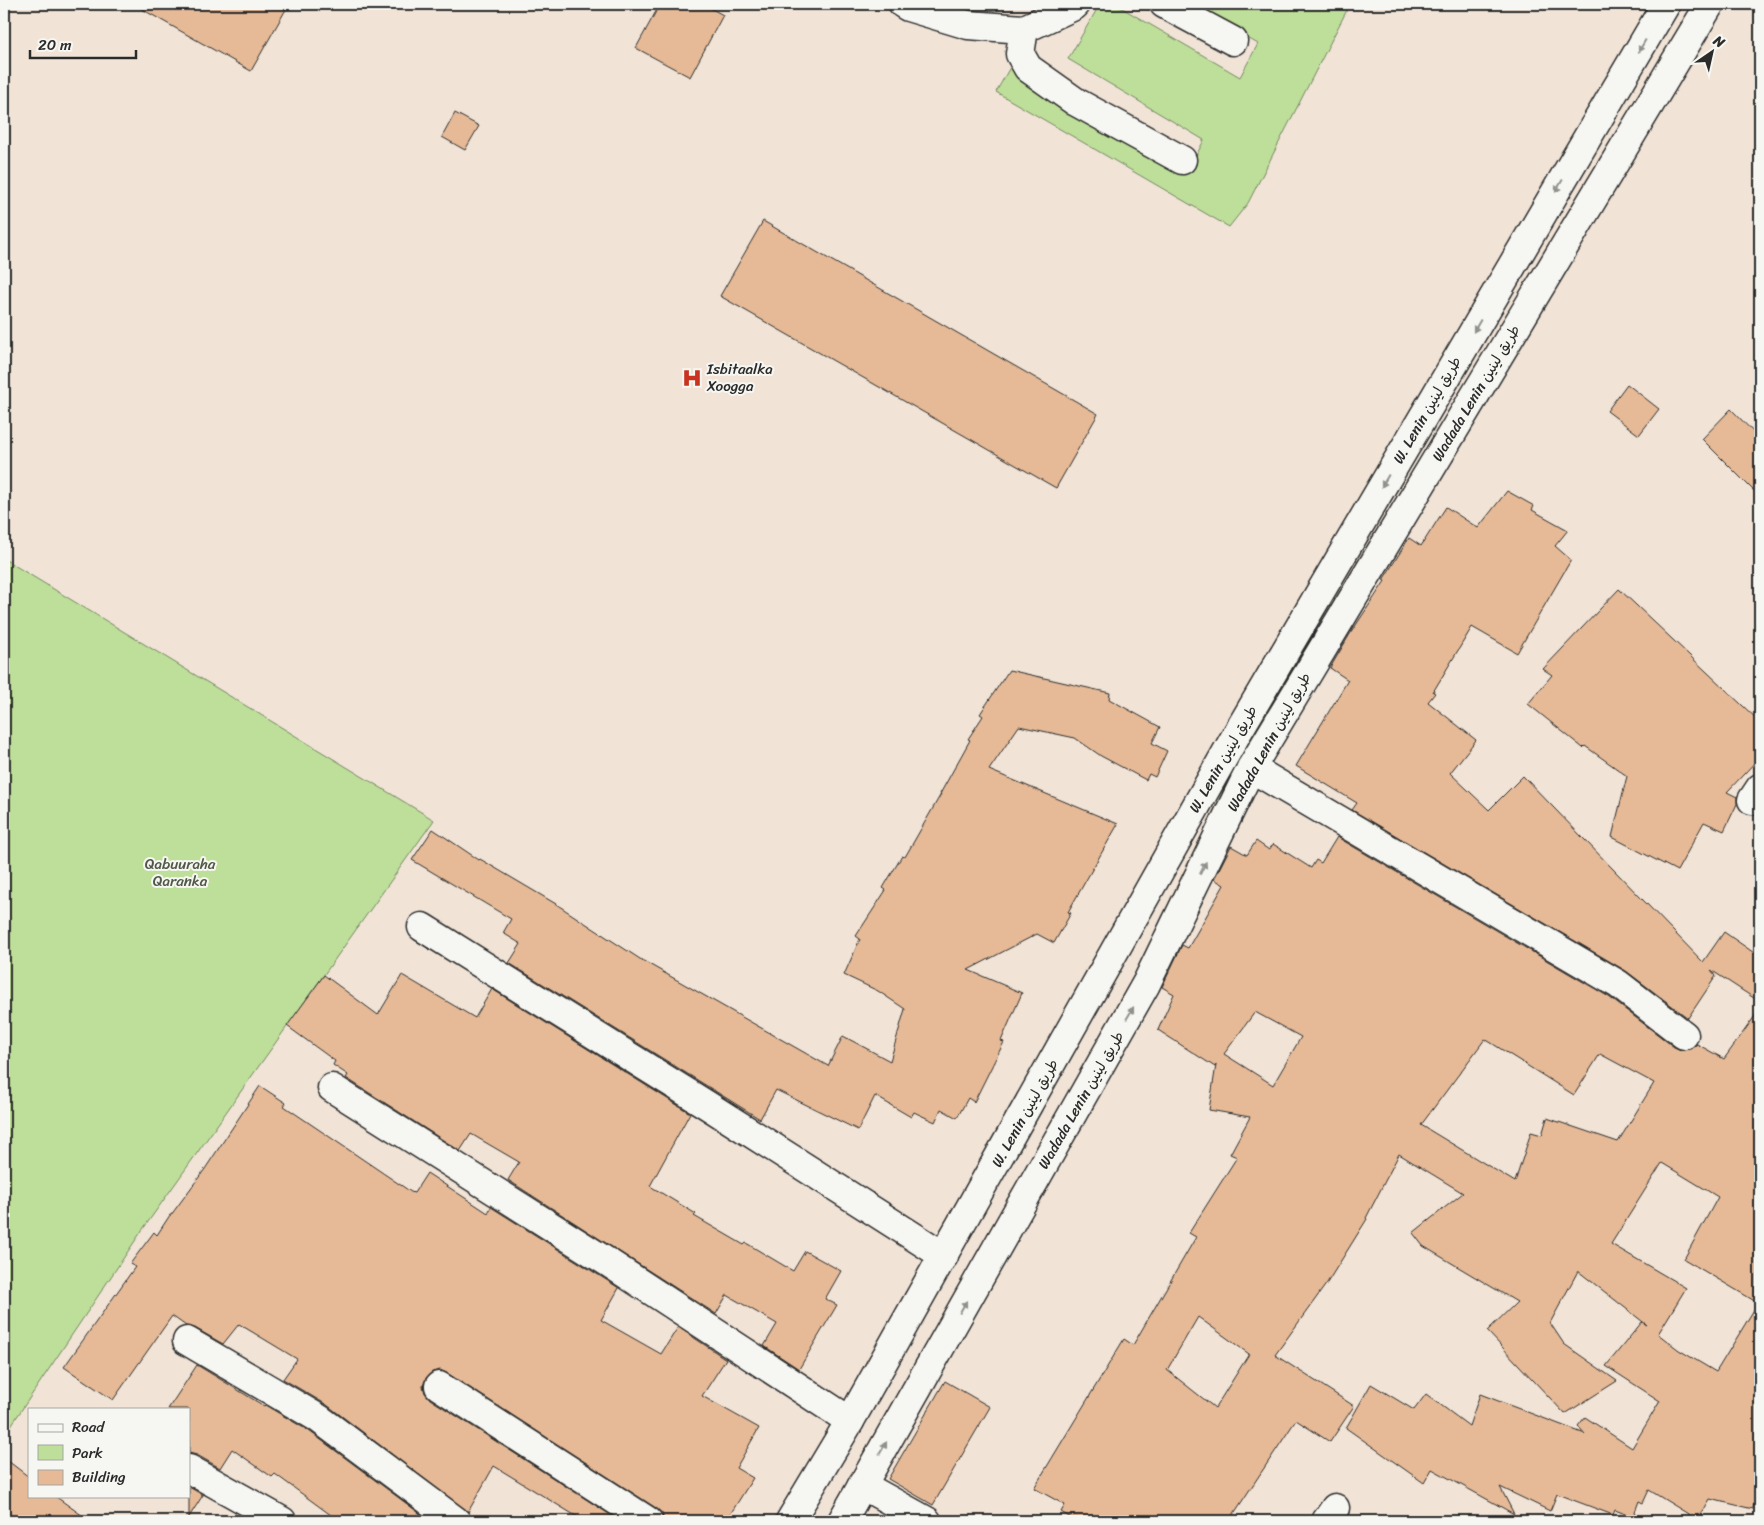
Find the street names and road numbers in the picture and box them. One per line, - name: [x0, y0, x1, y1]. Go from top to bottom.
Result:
- street label: Wadada Lenin طريق لينين: [1425, 319, 1527, 467]
- street label: W. Lenin طريق لينين: [1386, 351, 1468, 469]
- street label: Wadada Lenin طريق لينين: [1220, 668, 1318, 816]
- street label: W. Lenin طريق لينين: [1182, 700, 1264, 818]
- street label: Wadada Lenin طريق لينين: [1031, 1026, 1131, 1174]
- street label: W. Lenin طريق لينين: [984, 1054, 1066, 1172]

